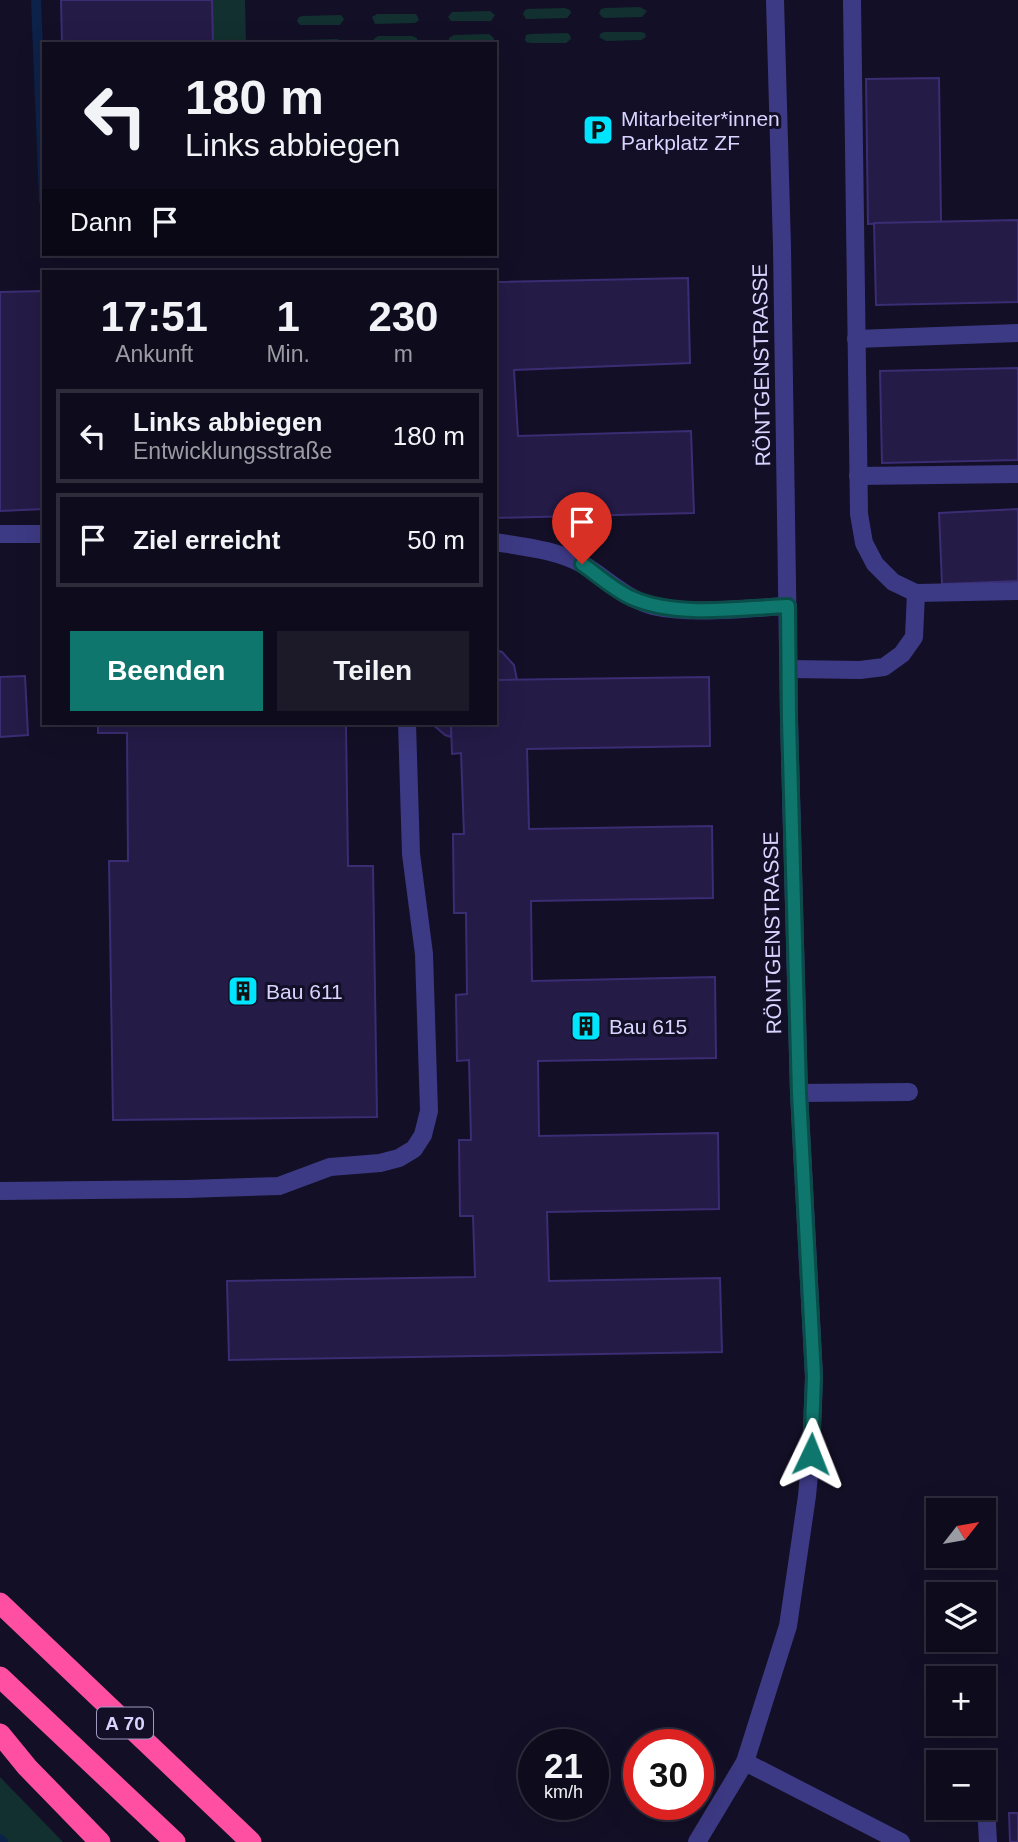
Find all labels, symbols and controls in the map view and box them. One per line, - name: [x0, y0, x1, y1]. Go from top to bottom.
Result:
- icon: left: [70, 70, 161, 161]
- text: 180 m: [185, 70, 324, 124]
- place label: Mitarbeiter*innen Parkplatz ZF: [621, 107, 780, 154]
- parking icon: Mitarbeiter*innen Parkplatz ZF: [581, 113, 615, 147]
- text: Links abbiegen: [185, 127, 400, 163]
- icon: arrive: [146, 203, 184, 241]
- text: Dann: [70, 207, 132, 237]
- street label: RÖNTGENSTRASSE: [748, 263, 774, 467]
- text: 17:51: [101, 293, 208, 340]
- text: 1: [276, 293, 300, 340]
- text: 230: [368, 293, 438, 340]
- text: Ankunft: [115, 341, 193, 367]
- text: Min.: [266, 341, 310, 367]
- text: m: [394, 341, 413, 367]
- text: Links abbiegen: [133, 407, 322, 437]
- icon: left: [74, 417, 112, 455]
- text: 180 m: [393, 421, 465, 451]
- text: Entwicklungsstraße: [133, 438, 332, 464]
- pin: [552, 492, 612, 564]
- icon: arrive: [563, 503, 601, 541]
- icon: arrive: [74, 521, 112, 559]
- text: Ziel erreicht: [133, 525, 280, 555]
- text: 50 m: [407, 525, 465, 555]
- button: Beenden: [70, 631, 263, 711]
- button: Teilen: [277, 631, 469, 711]
- street label: RÖNTGENSTRASSE: [759, 831, 785, 1035]
- building icon: Bau 611: [226, 974, 260, 1008]
- place label: Bau 611: [266, 980, 343, 1003]
- building icon: Bau 615: [569, 1009, 603, 1043]
- place label: Bau 615: [609, 1015, 687, 1038]
- position arrow: [774, 1417, 848, 1491]
- north arrow: [926, 1498, 996, 1568]
- map controls: [926, 1498, 996, 1820]
- button: layers: [926, 1582, 996, 1652]
- button: +: [926, 1666, 996, 1736]
- road number: A 70: [97, 1708, 153, 1738]
- speed limit sign: 30: [623, 1729, 714, 1820]
- text: 21: [544, 1746, 583, 1785]
- button: −: [926, 1750, 996, 1820]
- text: km/h: [544, 1782, 583, 1802]

